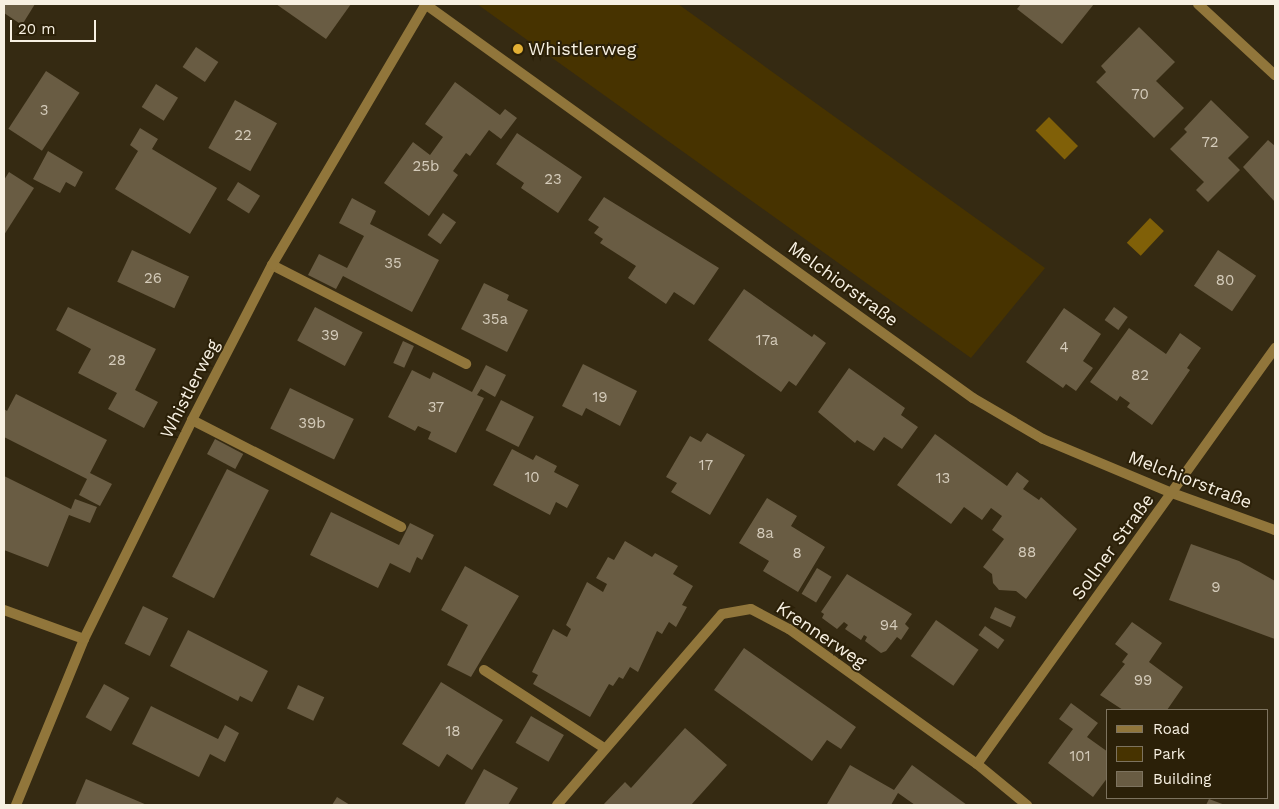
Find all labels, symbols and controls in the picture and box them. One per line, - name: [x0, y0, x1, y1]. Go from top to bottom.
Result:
- scale bar: [12, 10, 99, 42]
- text: 20 m: [18, 20, 56, 38]
- place label: Whistlerweg: [528, 38, 636, 60]
- marker: Whistlerweg: [512, 43, 524, 55]
- house number: 70: [1131, 86, 1149, 104]
- house number: 3: [40, 102, 48, 120]
- house number: 22: [234, 127, 252, 145]
- house number: 72: [1201, 134, 1219, 152]
- house number: 25b: [413, 158, 439, 176]
- house number: 23: [544, 171, 562, 189]
- street label: Melchiorstraße: [784, 237, 902, 331]
- house number: 35: [384, 255, 402, 273]
- house number: 26: [144, 270, 162, 288]
- house number: 80: [1216, 272, 1234, 290]
- house number: 35a: [482, 311, 508, 329]
- house number: 39: [321, 327, 339, 345]
- house number: 17a: [756, 332, 778, 350]
- street label: Whistlerweg: [156, 336, 224, 442]
- house number: 4: [1059, 339, 1069, 357]
- house number: 28: [108, 352, 126, 370]
- house number: 82: [1131, 367, 1149, 385]
- house number: 19: [592, 389, 608, 407]
- house number: 37: [428, 399, 444, 417]
- house number: 39b: [298, 415, 326, 433]
- street label: Melchiorstraße: [1125, 446, 1255, 514]
- house number: 17: [699, 457, 713, 475]
- house number: 10: [524, 469, 540, 487]
- house number: 13: [936, 470, 950, 488]
- street label: Sollner Straße: [1067, 490, 1159, 604]
- house number: 8a: [756, 525, 774, 543]
- house number: 88: [1018, 544, 1036, 562]
- house number: 8: [792, 545, 802, 563]
- house number: 9: [1211, 579, 1221, 597]
- street label: Krennerweg: [772, 597, 870, 673]
- house number: 94: [880, 617, 898, 635]
- house number: 99: [1134, 672, 1152, 690]
- legend: [1106, 709, 1269, 799]
- text: Road: [1153, 720, 1190, 738]
- house number: 18: [445, 723, 461, 741]
- text: Park: [1153, 745, 1185, 763]
- house number: 101: [1069, 748, 1091, 766]
- text: Building: [1153, 770, 1211, 788]

